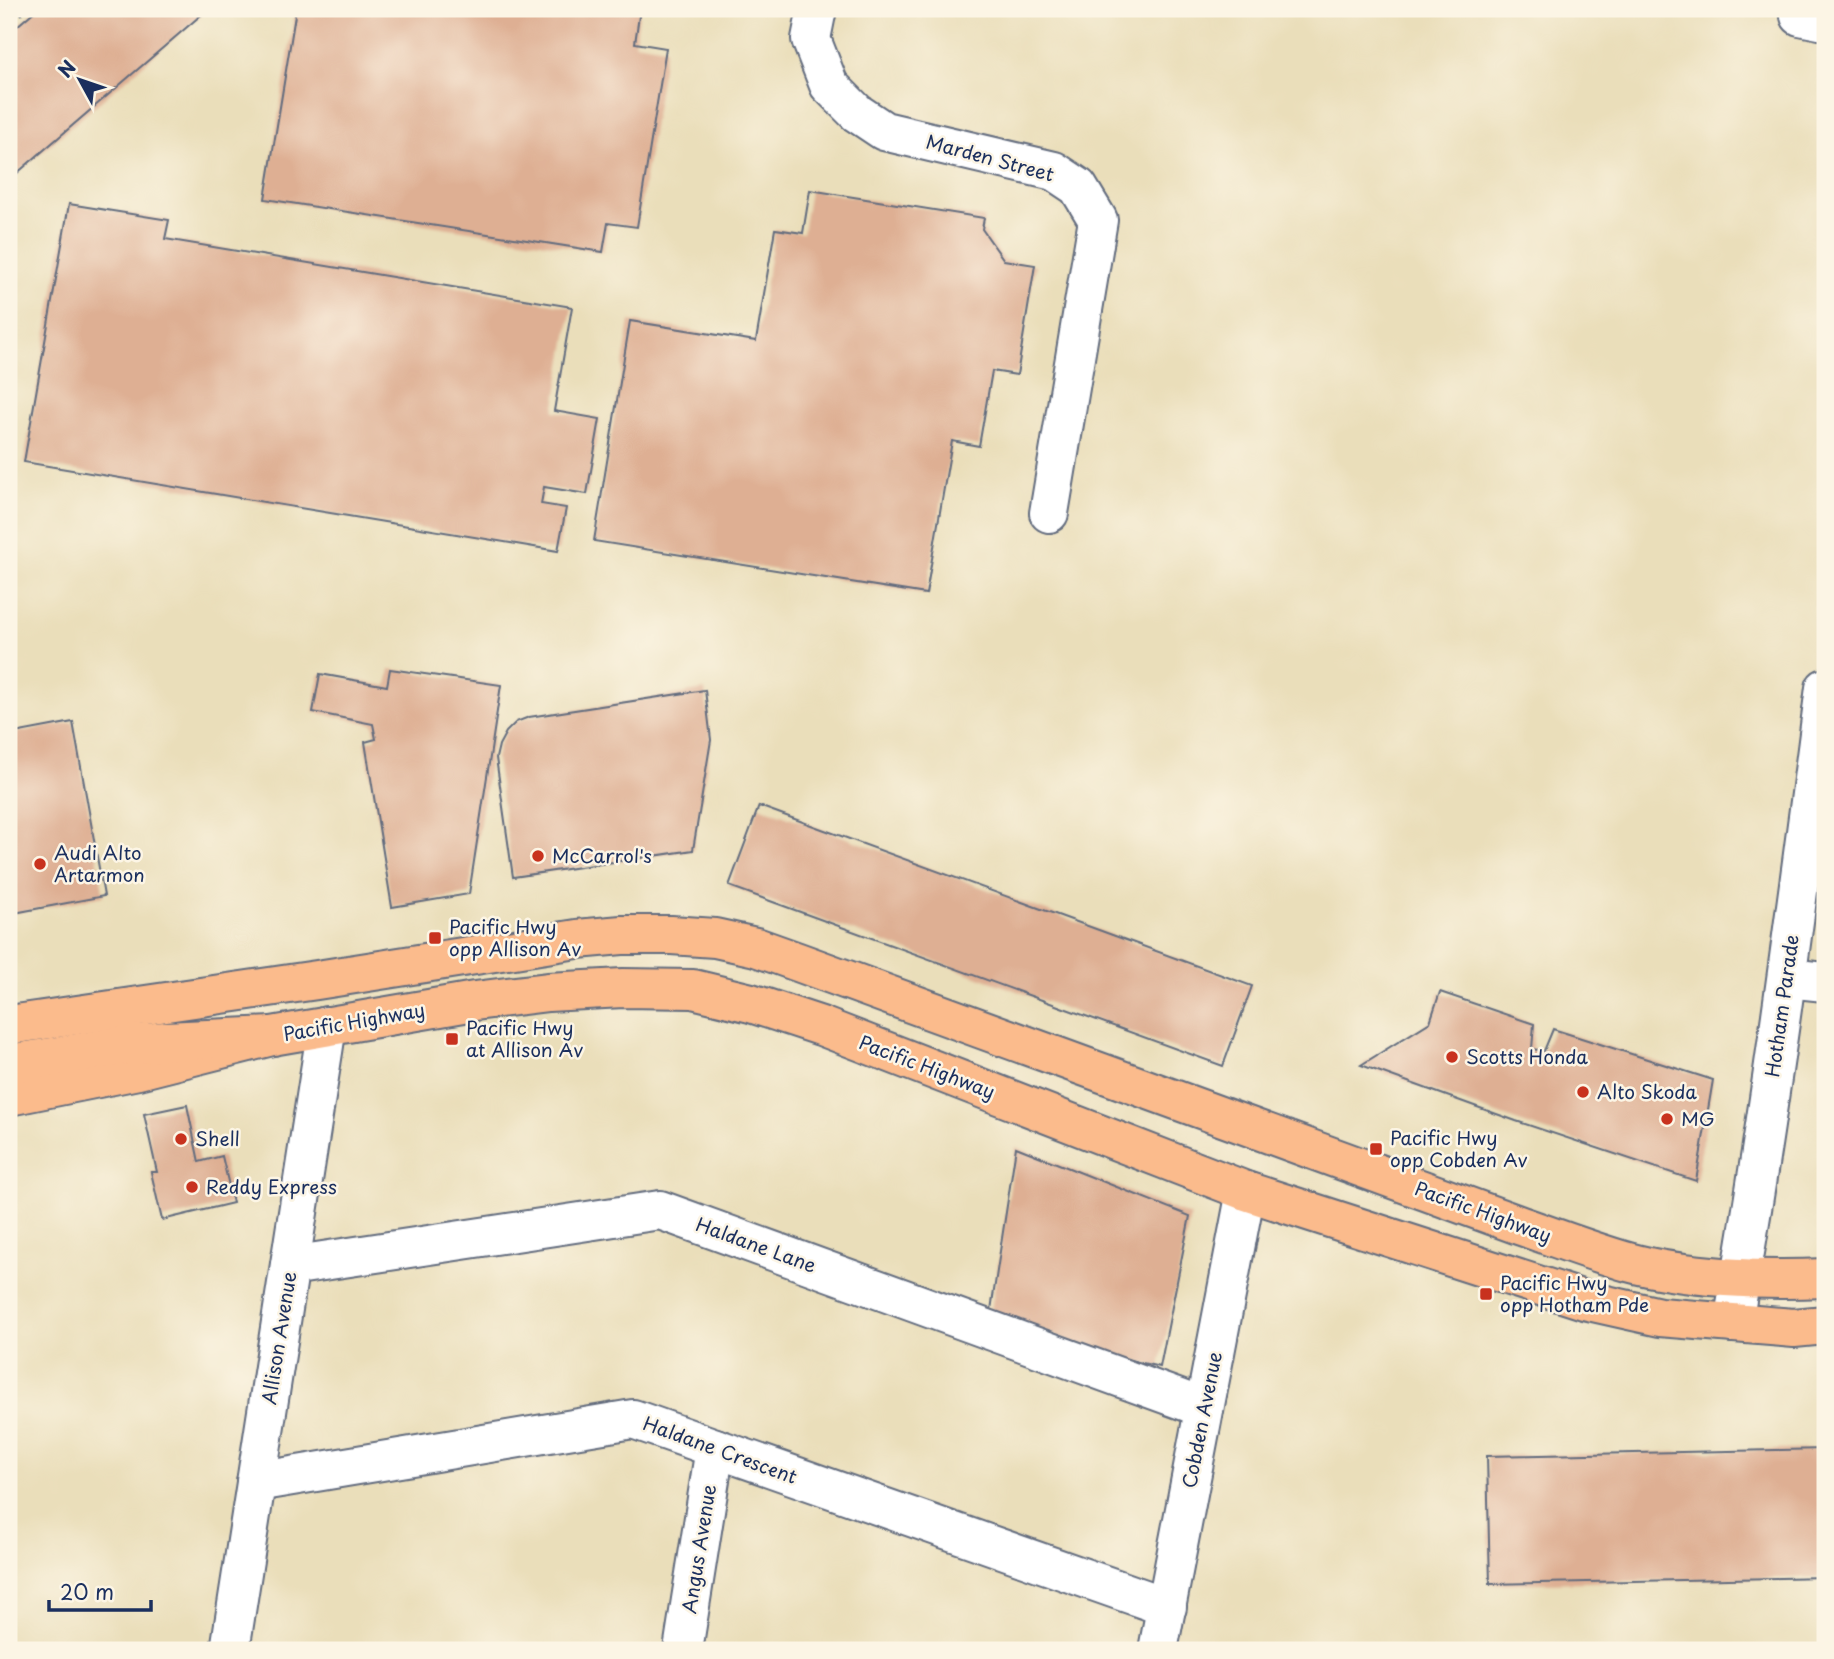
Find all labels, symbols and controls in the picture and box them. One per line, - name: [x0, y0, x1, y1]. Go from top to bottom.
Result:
- north arrow: [46, 46, 116, 116]
- text: N: [51, 54, 82, 83]
- street label: Marden Street: [923, 126, 1058, 188]
- place label: Audi Alto Artarmon: [54, 838, 145, 888]
- place label: McCarrol's: [552, 841, 652, 869]
- marker: McCarrol's: [530, 848, 546, 864]
- marker: Audi Alto Artarmon: [32, 856, 48, 872]
- place label: Pacific Hwy opp Allison Av: [449, 912, 581, 962]
- marker: Pacific Hwy opp Allison Av: [427, 930, 443, 946]
- street label: Hotham Parade: [1757, 933, 1805, 1079]
- street label: Pacific Highway: [281, 995, 427, 1047]
- place label: Pacific Hwy at Allison Av: [466, 1013, 583, 1063]
- street label: Pacific Highway: [855, 1027, 999, 1105]
- marker: Pacific Hwy at Allison Av: [444, 1031, 460, 1047]
- place label: Scotts Honda: [1466, 1042, 1588, 1070]
- marker: Scotts Honda: [1444, 1049, 1460, 1065]
- place label: Alto Skoda: [1597, 1077, 1697, 1105]
- marker: Alto Skoda: [1575, 1084, 1591, 1100]
- place label: MG: [1681, 1104, 1715, 1132]
- marker: MG: [1659, 1111, 1675, 1127]
- place label: Pacific Hwy opp Cobden Av: [1390, 1123, 1528, 1173]
- place label: Shell: [195, 1124, 240, 1152]
- marker: Shell: [173, 1131, 189, 1147]
- marker: Pacific Hwy opp Cobden Av: [1368, 1141, 1384, 1157]
- place label: Reddy Express: [206, 1172, 337, 1200]
- street label: Pacific Highway: [1411, 1173, 1555, 1249]
- marker: Reddy Express: [184, 1179, 200, 1195]
- street label: Haldane Lane: [692, 1209, 820, 1279]
- place label: Pacific Hwy opp Hotham Pde: [1500, 1268, 1649, 1318]
- street label: Allison Avenue: [254, 1269, 302, 1406]
- marker: Pacific Hwy opp Hotham Pde: [1478, 1286, 1494, 1302]
- street label: Cobden Avenue: [1174, 1349, 1228, 1490]
- street label: Haldane Crescent: [639, 1408, 801, 1490]
- street label: Angus Avenue: [674, 1482, 722, 1615]
- scale bar: [49, 1568, 150, 1612]
- text: 20 m: [60, 1575, 114, 1607]

